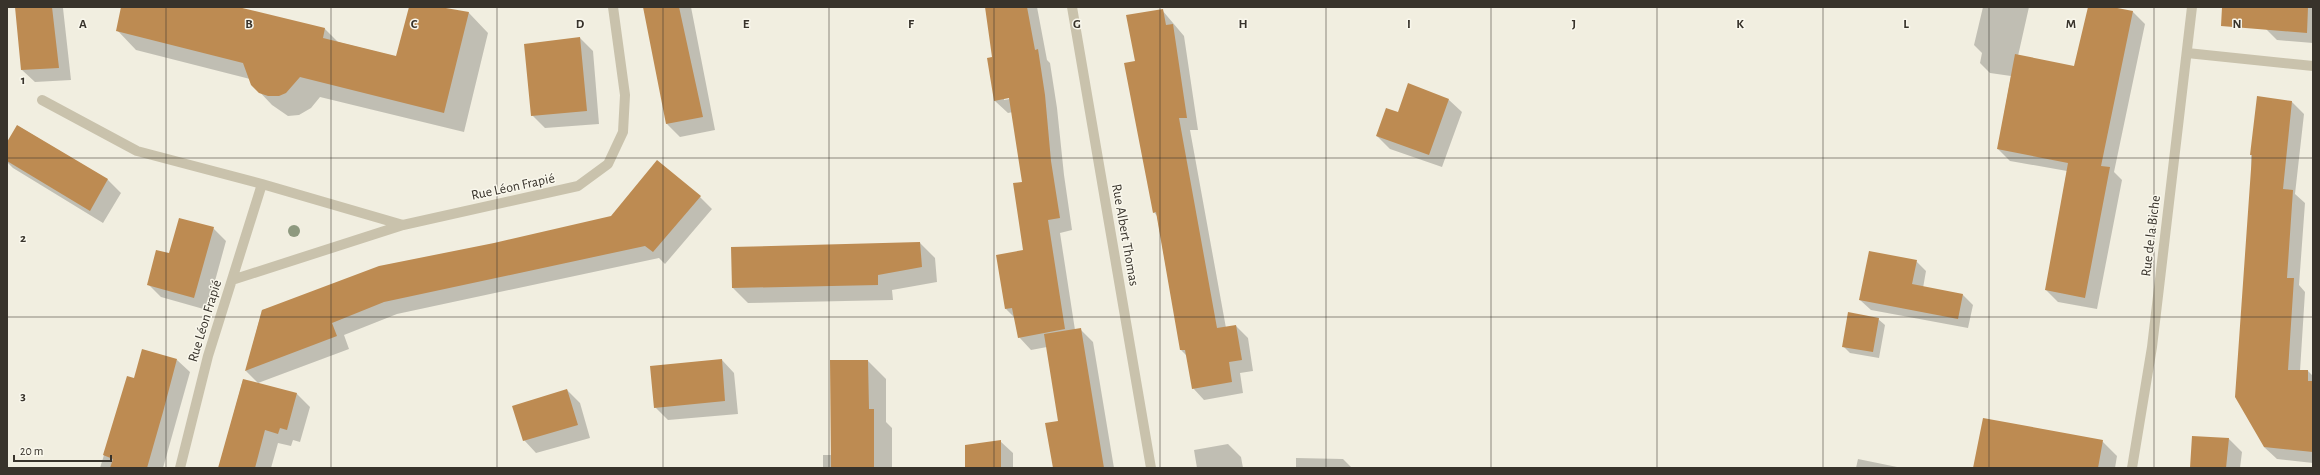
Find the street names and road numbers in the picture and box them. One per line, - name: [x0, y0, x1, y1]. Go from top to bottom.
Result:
- street label: Rue Léon Frapié: [470, 171, 556, 203]
- street label: Rue Albert Thomas: [1109, 183, 1141, 287]
- street label: Rue de la Biche: [2139, 195, 2163, 277]
- street label: Rue Léon Frapié: [186, 278, 224, 364]

